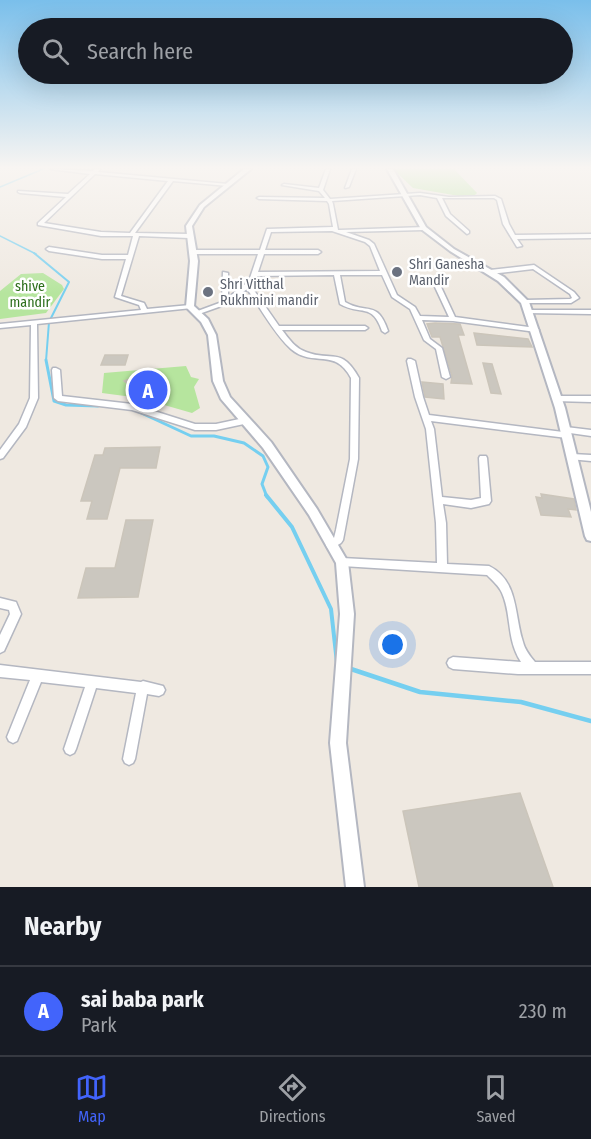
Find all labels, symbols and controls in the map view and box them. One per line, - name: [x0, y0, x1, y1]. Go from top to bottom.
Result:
- search box: [18, 18, 573, 84]
- icon: search: [39, 35, 72, 68]
- text: Search here: [87, 38, 193, 65]
- place label: Shri Ganesha Mandir: [409, 256, 485, 289]
- marker: Shri Ganesha Mandir: [390, 265, 404, 279]
- place label: Shri Vitthal Rukhmini mandir: [220, 276, 318, 309]
- park label: shive mandir: [10, 278, 51, 311]
- marker: Shri Vitthal Rukhmini mandir: [201, 285, 215, 299]
- pin: A: [128, 368, 168, 412]
- your location: [378, 630, 407, 659]
- text: Nearby: [24, 911, 101, 942]
- text: sai baba park: [81, 986, 204, 1013]
- text: A: [38, 999, 49, 1023]
- text: 230 m: [519, 999, 567, 1023]
- text: Park: [81, 1013, 117, 1037]
- tab: Map: [75, 1071, 108, 1126]
- tab: Directions: [259, 1071, 326, 1126]
- tab: Saved: [476, 1071, 516, 1126]

